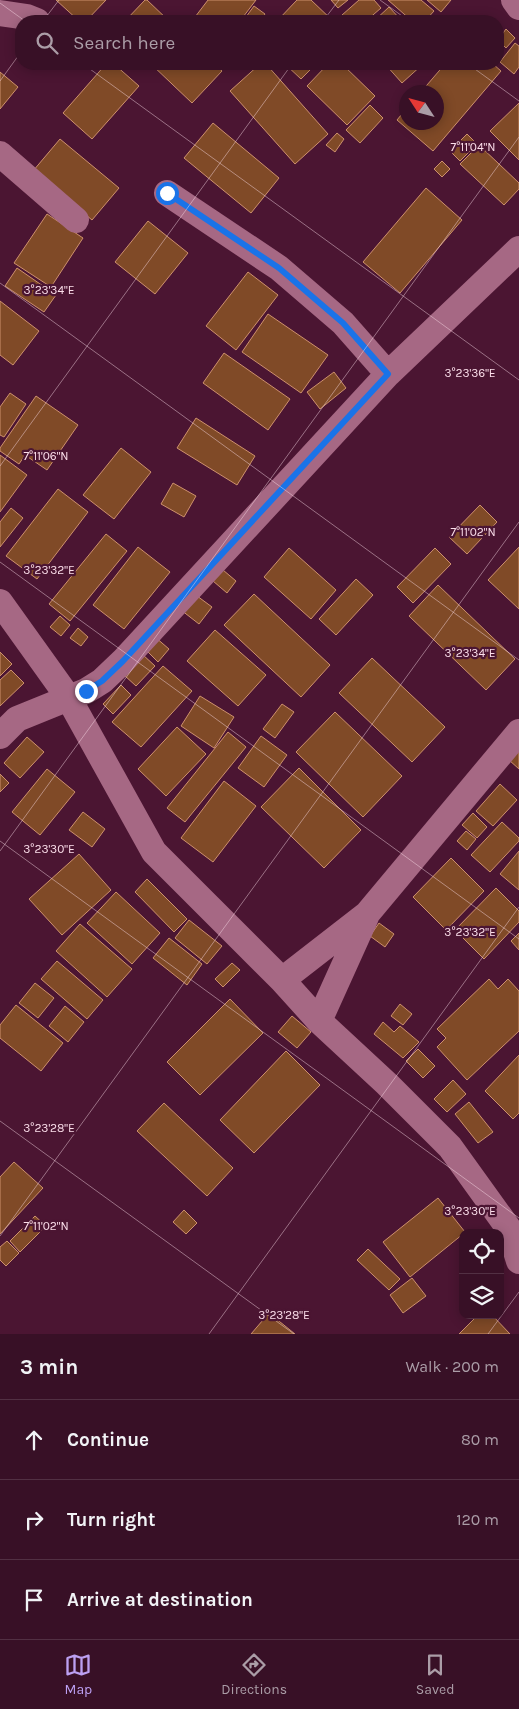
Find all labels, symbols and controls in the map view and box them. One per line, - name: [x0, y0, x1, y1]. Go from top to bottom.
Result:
- search box: [15, 15, 504, 70]
- icon: search: [33, 29, 61, 57]
- text: Search here: [73, 32, 175, 54]
- north arrow: [399, 85, 444, 130]
- text: 7°11'04"N: [451, 140, 495, 154]
- route start: [156, 182, 179, 205]
- text: 3°23'34"E: [23, 283, 75, 297]
- text: 3°23'36"E: [444, 366, 496, 380]
- text: 7°11'06"N: [23, 449, 69, 463]
- text: 7°11'02"N: [450, 525, 496, 539]
- text: 3°23'32"E: [23, 563, 75, 577]
- text: 3°23'34"E: [444, 646, 496, 660]
- route end: [75, 680, 98, 703]
- text: 3°23'30"E: [23, 842, 75, 856]
- text: 3°23'32"E: [444, 925, 496, 939]
- text: 3°23'28"E: [23, 1121, 75, 1135]
- text: 3°23'30"E: [444, 1204, 496, 1218]
- text: 7°11'02"N: [23, 1219, 69, 1233]
- map controls: [459, 1229, 504, 1319]
- button: locate: [459, 1229, 504, 1274]
- button: layers: [459, 1274, 504, 1319]
- text: 3°23'28"E: [258, 1308, 310, 1322]
- text: 3 min: [20, 1355, 78, 1379]
- text: Walk · 200 m: [405, 1357, 499, 1376]
- icon: ahead: [20, 1426, 48, 1454]
- text: Continue: [67, 1429, 149, 1451]
- text: 80 m: [461, 1430, 499, 1449]
- icon: right: [20, 1506, 48, 1534]
- text: Turn right: [67, 1509, 156, 1531]
- text: 120 m: [456, 1510, 499, 1529]
- icon: arrive: [20, 1586, 48, 1614]
- text: Arrive at destination: [67, 1589, 253, 1611]
- tab: Map: [64, 1651, 92, 1698]
- tab: Directions: [221, 1651, 287, 1698]
- tab: Saved: [416, 1651, 455, 1698]

